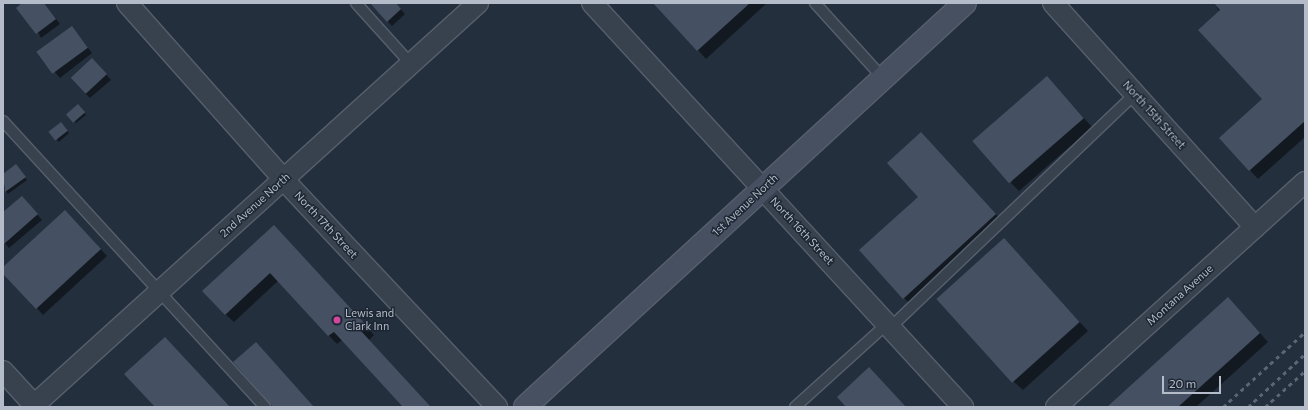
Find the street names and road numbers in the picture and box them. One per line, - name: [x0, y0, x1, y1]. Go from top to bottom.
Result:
- street label: North 15th Street: [1120, 78, 1188, 152]
- street label: 2nd Avenue North: [217, 170, 293, 240]
- street label: 1st Avenue North: [709, 171, 781, 239]
- street label: North 17th Street: [292, 189, 360, 261]
- street label: North 16th Street: [767, 194, 837, 268]
- street label: Montana Avenue: [1144, 262, 1216, 328]

